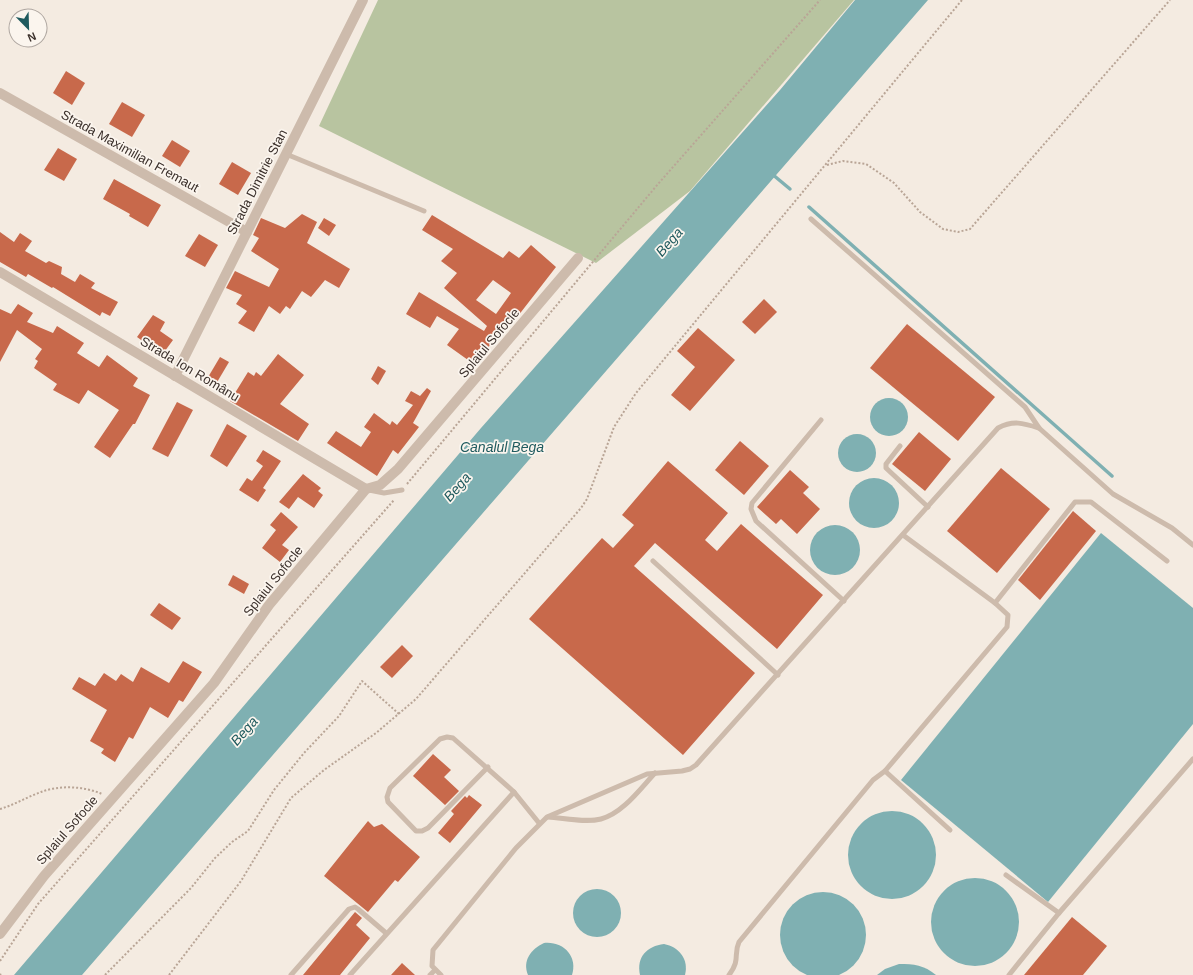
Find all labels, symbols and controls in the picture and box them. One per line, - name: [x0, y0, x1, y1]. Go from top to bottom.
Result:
- north arrow: [8, 8, 48, 48]
- text: N: [26, 30, 38, 44]
- street label: Strada Maximilian Fremaut: [58, 107, 202, 195]
- street label: Strada Dimitrie Stan: [224, 127, 290, 237]
- water label: Bega: [652, 224, 686, 260]
- street label: Splaiul Sofocle: [456, 305, 522, 381]
- street label: Strada Ion Românu: [138, 334, 242, 404]
- water label: Canalul Bega: [460, 439, 544, 455]
- water label: Bega: [440, 469, 474, 505]
- street label: Splaiul Sofocle: [240, 543, 306, 619]
- water label: Bega: [227, 713, 261, 749]
- street label: Splaiul Sofocle: [33, 793, 101, 867]

